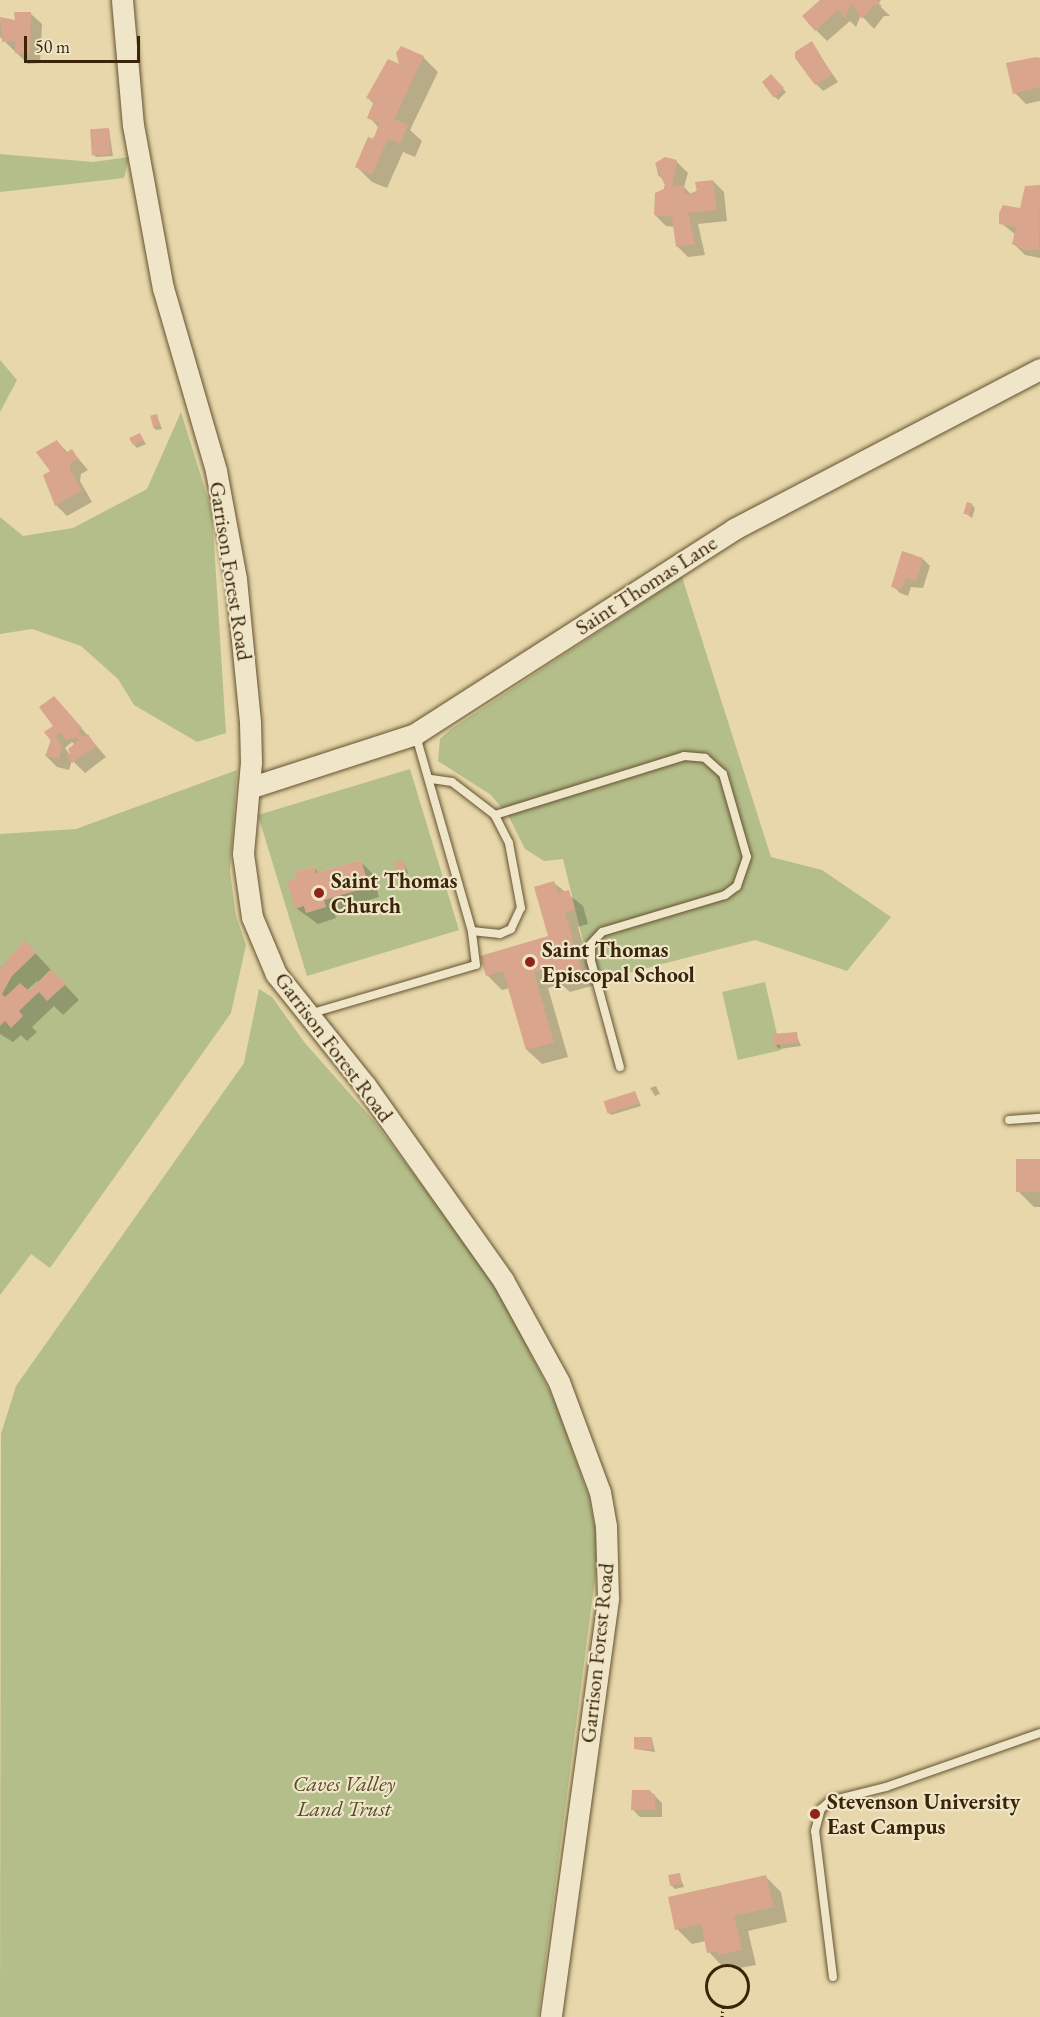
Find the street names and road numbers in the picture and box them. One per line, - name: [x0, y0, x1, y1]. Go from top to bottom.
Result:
- street label: Garrison Forest Road: [204, 480, 258, 662]
- street label: Saint Thomas Lane: [570, 529, 722, 641]
- street label: Garrison Forest Road: [269, 967, 399, 1127]
- street label: Garrison Forest Road: [574, 1562, 620, 1744]

